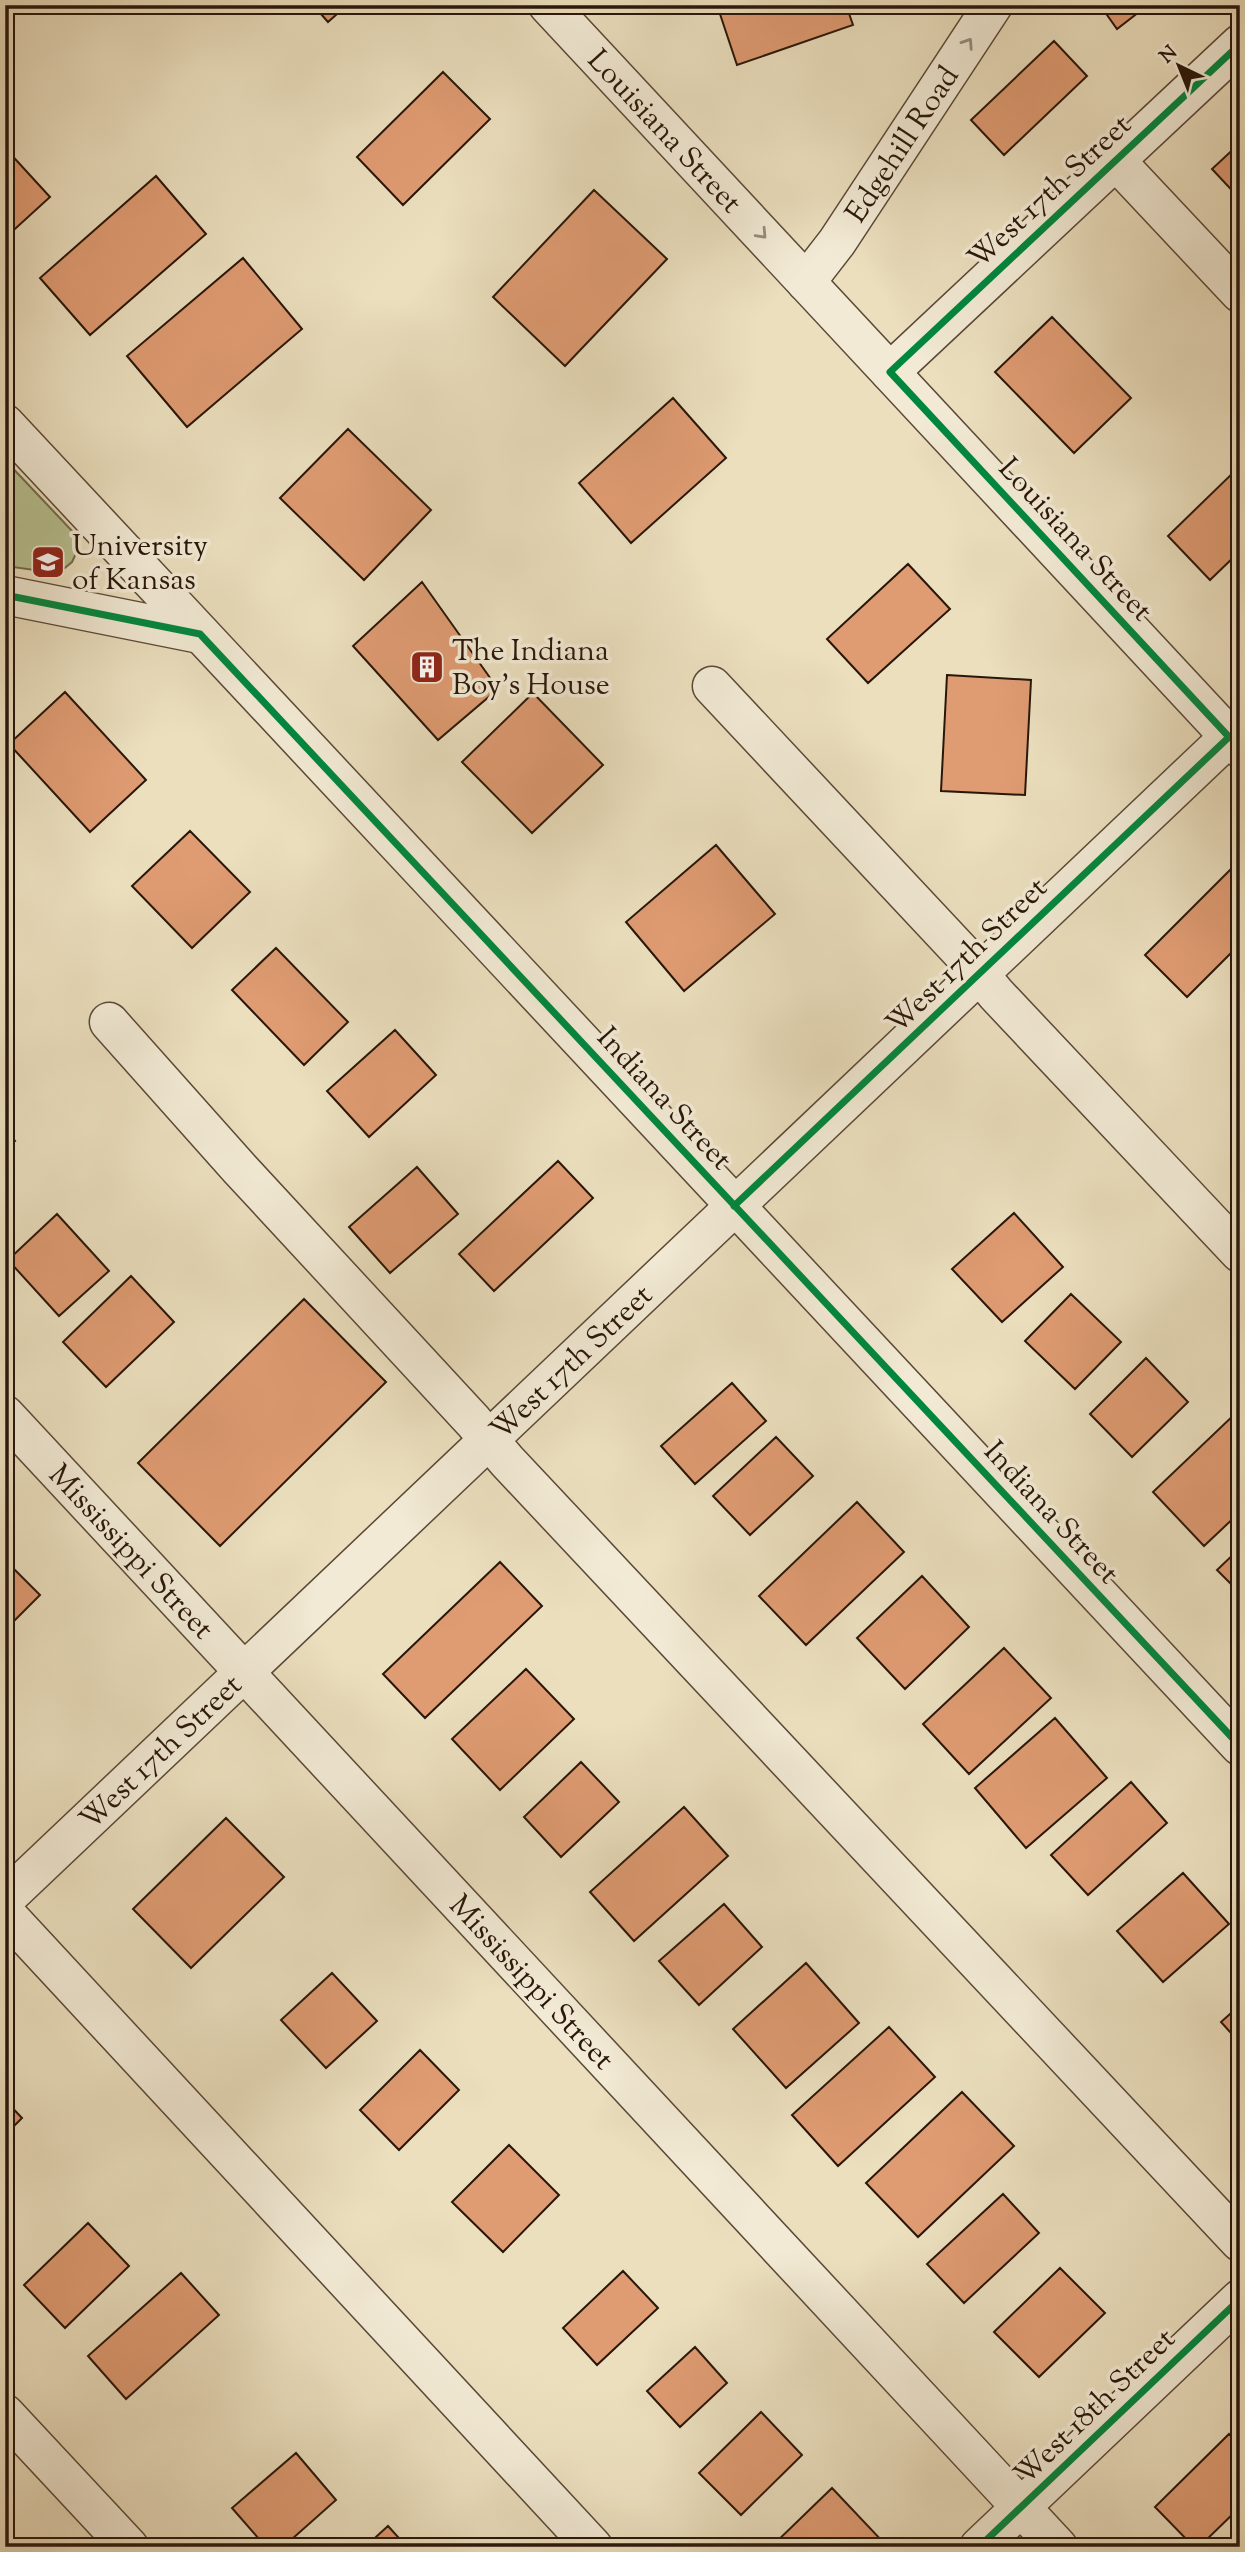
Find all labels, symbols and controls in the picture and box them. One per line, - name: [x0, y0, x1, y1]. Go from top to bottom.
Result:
- north arrow: [1144, 32, 1214, 102]
- one-way arrow: [960, 38, 972, 51]
- text: N: [1154, 40, 1184, 70]
- street label: Louisiana Street: [576, 41, 751, 224]
- street label: Edgehill Road: [836, 58, 971, 232]
- street label: West 17th Street: [959, 106, 1142, 280]
- one-way arrow: [754, 226, 766, 239]
- street label: Louisiana Street: [987, 449, 1161, 632]
- place label: University of Kansas: [72, 526, 208, 603]
- school or university icon: University of Kansas: [29, 543, 67, 581]
- place label: The Indiana Boy's House: [452, 631, 610, 708]
- building icon: The Indiana Boy's House: [408, 648, 446, 686]
- street label: West 17th Street: [877, 868, 1058, 1045]
- street label: Indiana Street: [585, 1018, 741, 1181]
- street label: West 17th Street: [482, 1276, 663, 1452]
- street label: Indiana Street: [972, 1432, 1128, 1595]
- street label: Mississippi Street: [37, 1456, 222, 1650]
- street label: West 17th Street: [71, 1666, 253, 1841]
- street label: Mississippi Street: [438, 1886, 623, 2081]
- street label: West 18th Street: [1005, 2319, 1186, 2496]

